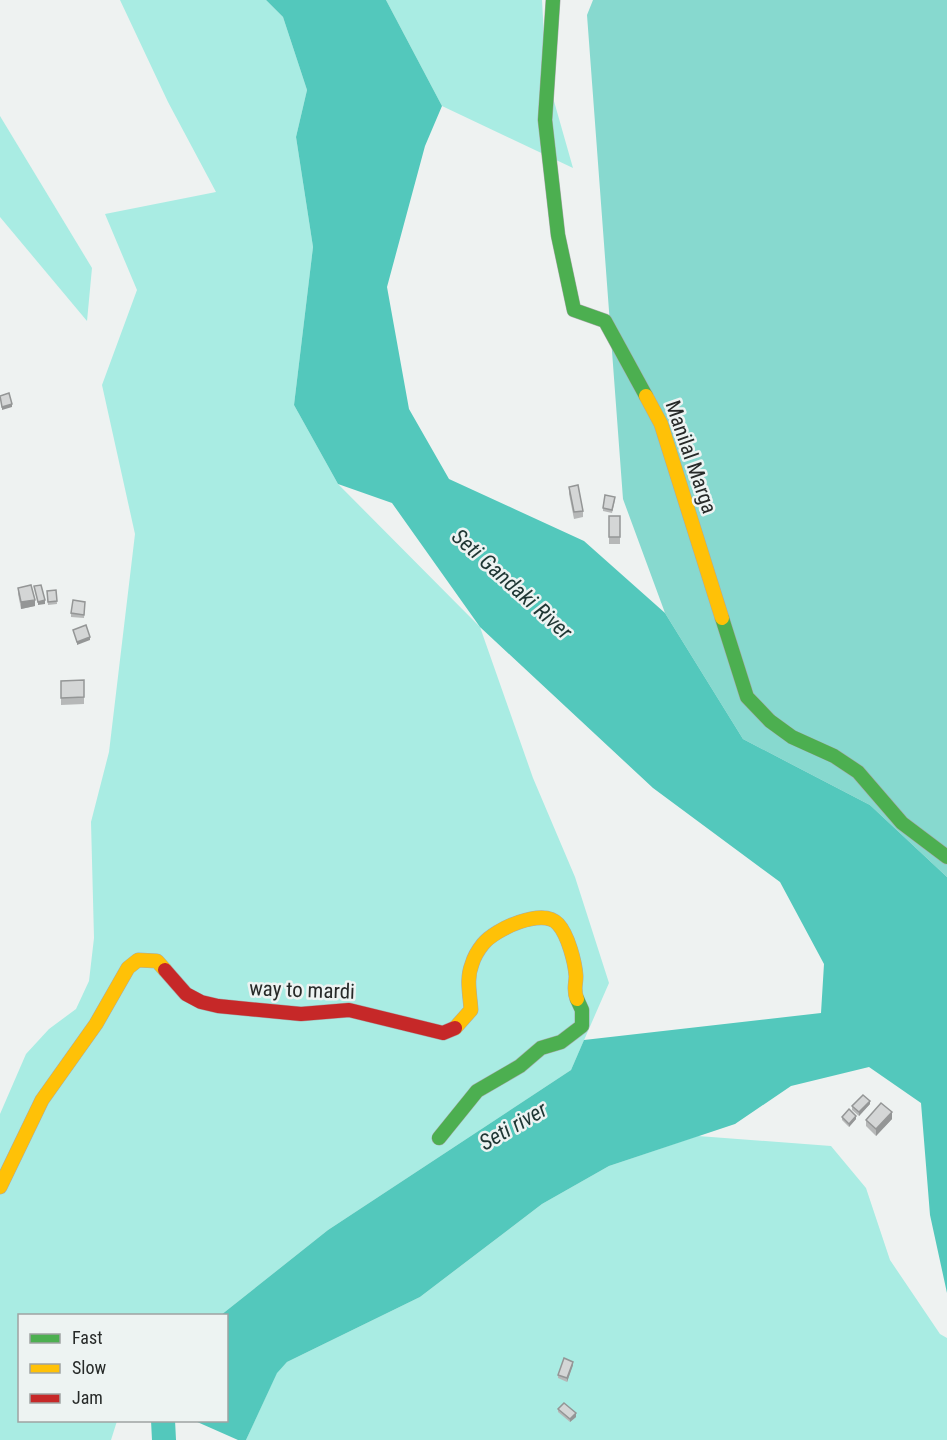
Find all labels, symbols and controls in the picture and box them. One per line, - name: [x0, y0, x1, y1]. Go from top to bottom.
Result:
- street label: Manilal Marga: [660, 397, 722, 517]
- water label: Seti Gandaki River: [447, 524, 577, 645]
- street label: way to mardi: [249, 976, 355, 1004]
- water label: Seti river: [475, 1096, 552, 1155]
- legend: [18, 1314, 228, 1422]
- text: Fast: [72, 1327, 103, 1348]
- text: Slow: [72, 1357, 107, 1378]
- text: Jam: [72, 1387, 103, 1408]

